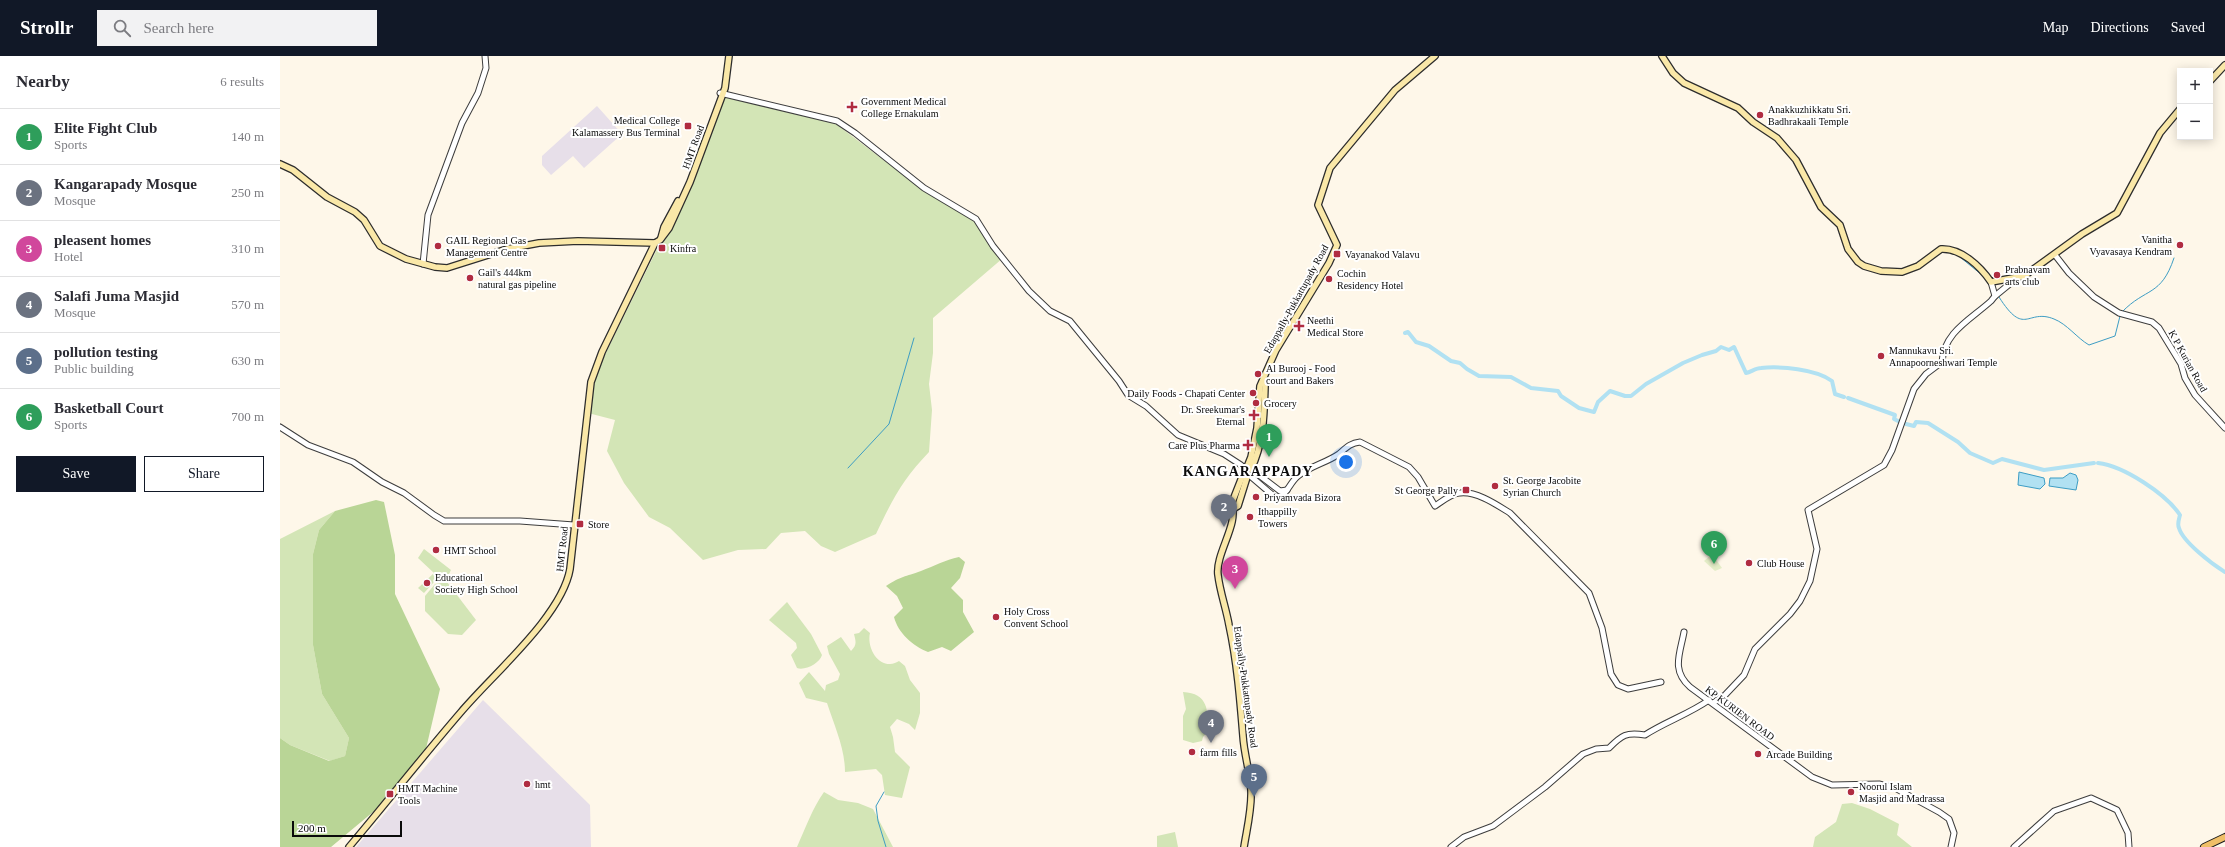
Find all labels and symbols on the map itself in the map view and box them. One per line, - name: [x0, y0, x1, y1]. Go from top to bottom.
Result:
- place label: Government Medical College Ernakulam: [861, 96, 946, 119]
- marker: Government Medical College Ernakulam: [846, 101, 858, 113]
- place label: Anakkuzhikkatu Sri. Badhrakaali Temple: [1768, 104, 1851, 127]
- marker: Anakkuzhikkatu Sri. Badhrakaali Temple: [1755, 110, 1765, 120]
- place label: Medical College Kalamassery Bus Terminal: [572, 115, 681, 138]
- marker: Medical College Kalamassery Bus Terminal: [683, 121, 693, 131]
- street label: HMT Road: [680, 124, 706, 170]
- place label: Vanitha Vyavasaya Kendram: [2090, 234, 2173, 257]
- place label: GAIL Regional Gas Management Centre: [446, 235, 528, 258]
- marker: Vanitha Vyavasaya Kendram: [2175, 240, 2185, 250]
- marker: GAIL Regional Gas Management Centre: [433, 241, 443, 251]
- marker: Kinfra: [657, 243, 667, 253]
- place label: Kinfra: [670, 243, 697, 254]
- street label: Edappally-Pukkattupady Road: [1261, 243, 1331, 355]
- marker: Vayanakod Valavu: [1332, 249, 1342, 259]
- place label: Vayanakod Valavu: [1345, 249, 1420, 260]
- place label: Prabnavam arts club: [2005, 264, 2050, 287]
- place label: Gail's 444km natural gas pipeline: [478, 267, 557, 290]
- place label: Cochin Residency Hotel: [1337, 268, 1404, 291]
- marker: Prabnavam arts club: [1992, 270, 2002, 280]
- marker: Gail's 444km natural gas pipeline: [465, 273, 475, 283]
- marker: Cochin Residency Hotel: [1324, 274, 1334, 284]
- place label: Neethi Medical Store: [1307, 315, 1364, 338]
- marker: Neethi Medical Store: [1294, 321, 1304, 331]
- street label: K P Kurian Road: [2167, 328, 2209, 394]
- place label: Mannukavu Sri. Annapoorneshwari Temple: [1889, 345, 1998, 368]
- marker: Mannukavu Sri. Annapoorneshwari Temple: [1876, 351, 1886, 361]
- place label: Al Burooj - Food court and Bakers: [1266, 363, 1335, 386]
- marker: Al Burooj - Food court and Bakers: [1253, 369, 1263, 379]
- place label: Daily Foods - Chapati Center: [1127, 388, 1246, 399]
- marker: Daily Foods - Chapati Center: [1248, 388, 1258, 398]
- marker: Grocery: [1251, 398, 1261, 408]
- place label: Grocery: [1264, 398, 1297, 409]
- place label: Dr. Sreekumar's Eternal: [1181, 404, 1245, 427]
- marker: Dr. Sreekumar's Eternal: [1248, 409, 1260, 421]
- pin: 1: [1256, 424, 1282, 457]
- place label: Care Plus Pharma: [1168, 440, 1241, 451]
- marker: Care Plus Pharma: [1243, 440, 1253, 450]
- your location: [1336, 452, 1356, 472]
- district label: KANGARAPPADY: [1183, 464, 1313, 479]
- place label: St. George Jacobite Syrian Church: [1503, 475, 1581, 498]
- marker: St. George Jacobite Syrian Church: [1490, 481, 1500, 491]
- place label: St George Pally: [1395, 485, 1458, 496]
- marker: St George Pally: [1461, 485, 1471, 495]
- marker: Priyamvada Bizora: [1251, 492, 1261, 502]
- place label: Priyamvada Bizora: [1264, 492, 1341, 503]
- pin: 2: [1211, 494, 1237, 527]
- place label: Ithappilly Towers: [1258, 506, 1297, 529]
- marker: Ithappilly Towers: [1245, 512, 1255, 522]
- marker: Store: [575, 519, 585, 529]
- place label: Store: [588, 519, 610, 530]
- street label: HMT Road: [554, 526, 570, 572]
- pin: 6: [1701, 531, 1727, 564]
- marker: HMT School: [431, 545, 441, 555]
- place label: HMT School: [444, 545, 497, 556]
- pin: 3: [1222, 556, 1248, 589]
- marker: Club House: [1744, 558, 1754, 568]
- place label: Club House: [1757, 558, 1805, 569]
- place label: Educational Society High School: [435, 572, 518, 595]
- marker: Educational Society High School: [422, 578, 432, 588]
- place label: Holy Cross Convent School: [1004, 606, 1068, 629]
- marker: Holy Cross Convent School: [991, 612, 1001, 622]
- street label: Edappally-Pukkattupady Road: [1232, 626, 1260, 748]
- street label: KP KURIEN ROAD: [1703, 683, 1777, 743]
- pin: 4: [1198, 710, 1224, 743]
- marker: farm fills: [1187, 747, 1197, 757]
- place label: farm fills: [1200, 747, 1237, 758]
- marker: Arcade Building: [1753, 749, 1763, 759]
- place label: Arcade Building: [1766, 749, 1832, 760]
- pin: 5: [1241, 764, 1267, 797]
- marker: hmt: [522, 779, 532, 789]
- place label: hmt: [535, 779, 551, 790]
- place label: Noorul Islam Masjid and Madrassa: [1859, 781, 1945, 804]
- place label: HMT Machine Tools: [398, 783, 458, 806]
- marker: Noorul Islam Masjid and Madrassa: [1846, 787, 1856, 797]
- marker: HMT Machine Tools: [385, 789, 395, 799]
- scale bar: [292, 819, 402, 838]

